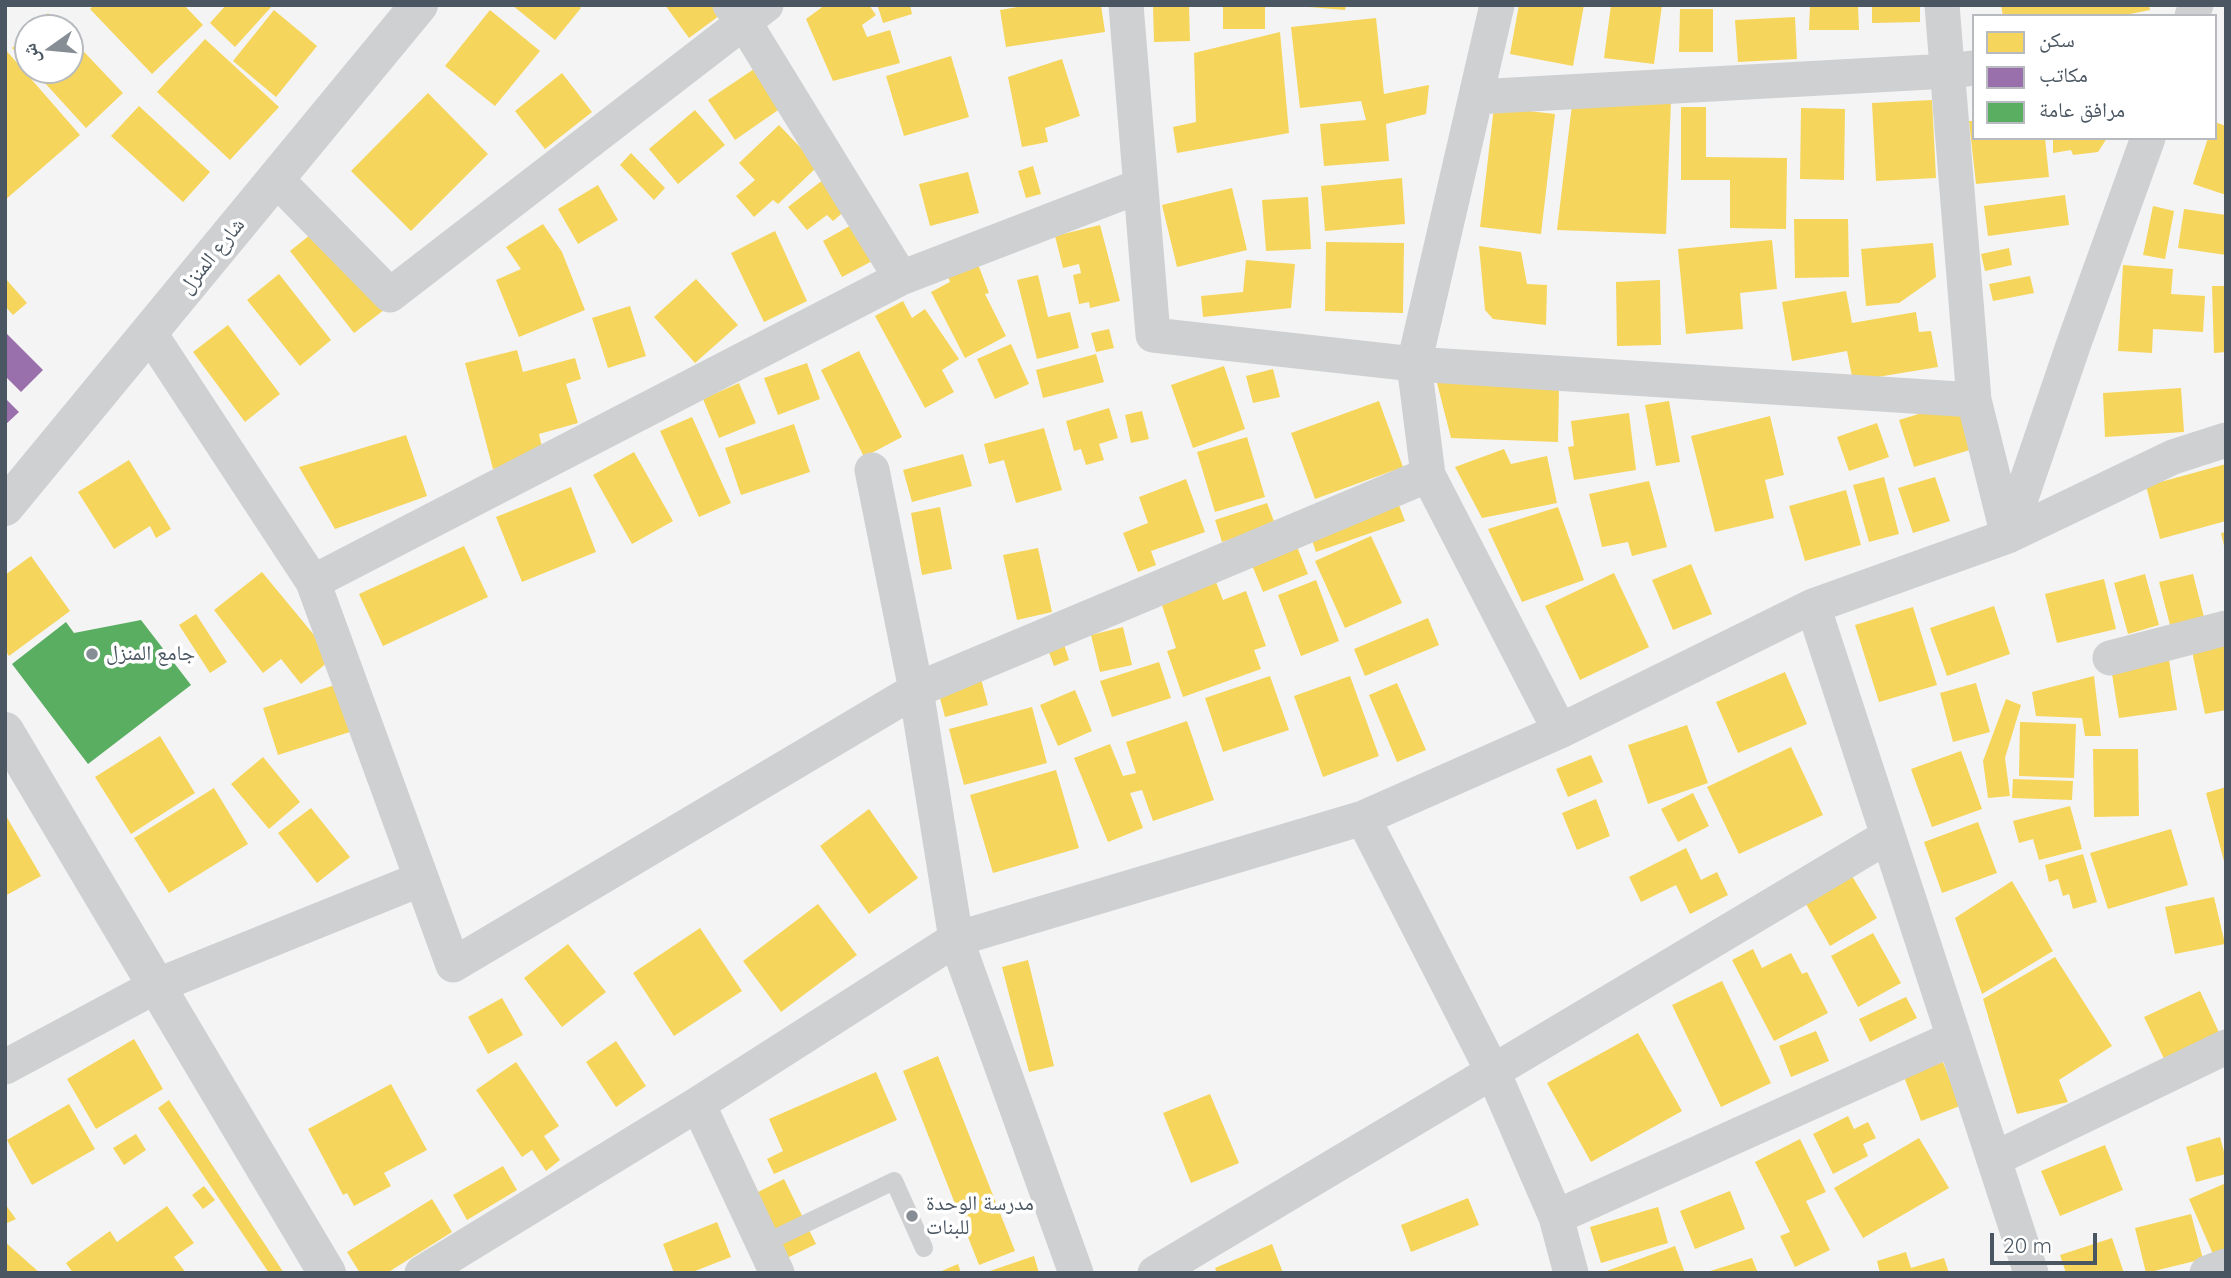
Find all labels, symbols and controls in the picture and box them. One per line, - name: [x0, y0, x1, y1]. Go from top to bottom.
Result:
- north arrow: [14, 14, 84, 84]
- legend: [1972, 14, 2217, 140]
- text: سكن: [2039, 26, 2075, 52]
- text: ش: [16, 41, 45, 67]
- text: مكاتب: [2039, 61, 2088, 87]
- text: مرافق عامة: [2039, 96, 2125, 122]
- street label: شارع المنزل: [174, 213, 250, 299]
- place label: جامع المنزل: [106, 641, 195, 667]
- marker: جامع المنزل: [84, 646, 100, 662]
- place label: مدرسة الوحدة للبنات: [926, 1191, 1034, 1241]
- marker: مدرسة الوحدة للبنات: [904, 1208, 920, 1224]
- scale bar: [1993, 1218, 2100, 1262]
- text: 20 m: [2003, 1232, 2052, 1258]

